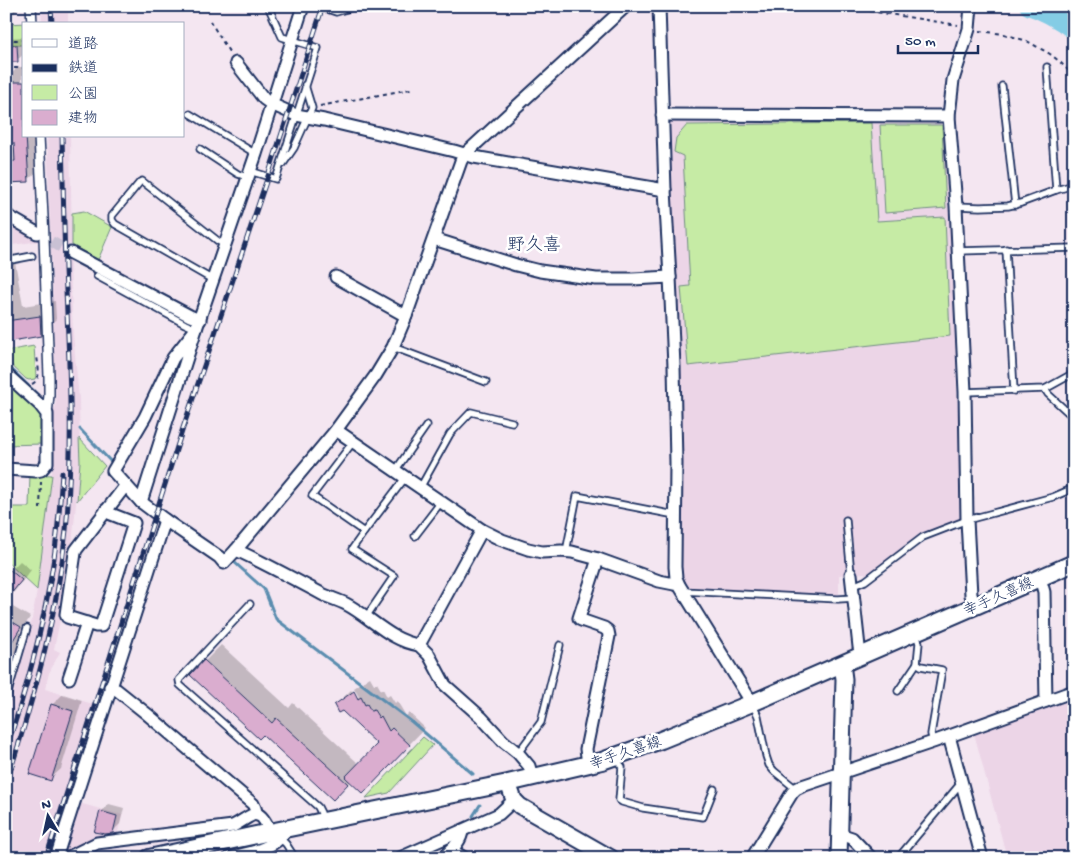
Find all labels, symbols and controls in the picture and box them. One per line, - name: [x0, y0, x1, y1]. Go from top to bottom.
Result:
- legend: [22, 22, 185, 138]
- scale bar: [898, 22, 978, 54]
- text: 50 m: [905, 33, 936, 51]
- text: 道路: [68, 36, 98, 54]
- text: 鉄道: [68, 60, 98, 78]
- text: 公園: [68, 86, 98, 104]
- text: 建物: [68, 110, 98, 128]
- district label: 野久喜: [507, 235, 561, 257]
- street label: 幸手久喜線: [960, 573, 1037, 621]
- street label: 幸手久喜線: [587, 732, 664, 775]
- north arrow: [22, 792, 72, 842]
- text: N: [41, 797, 52, 815]

